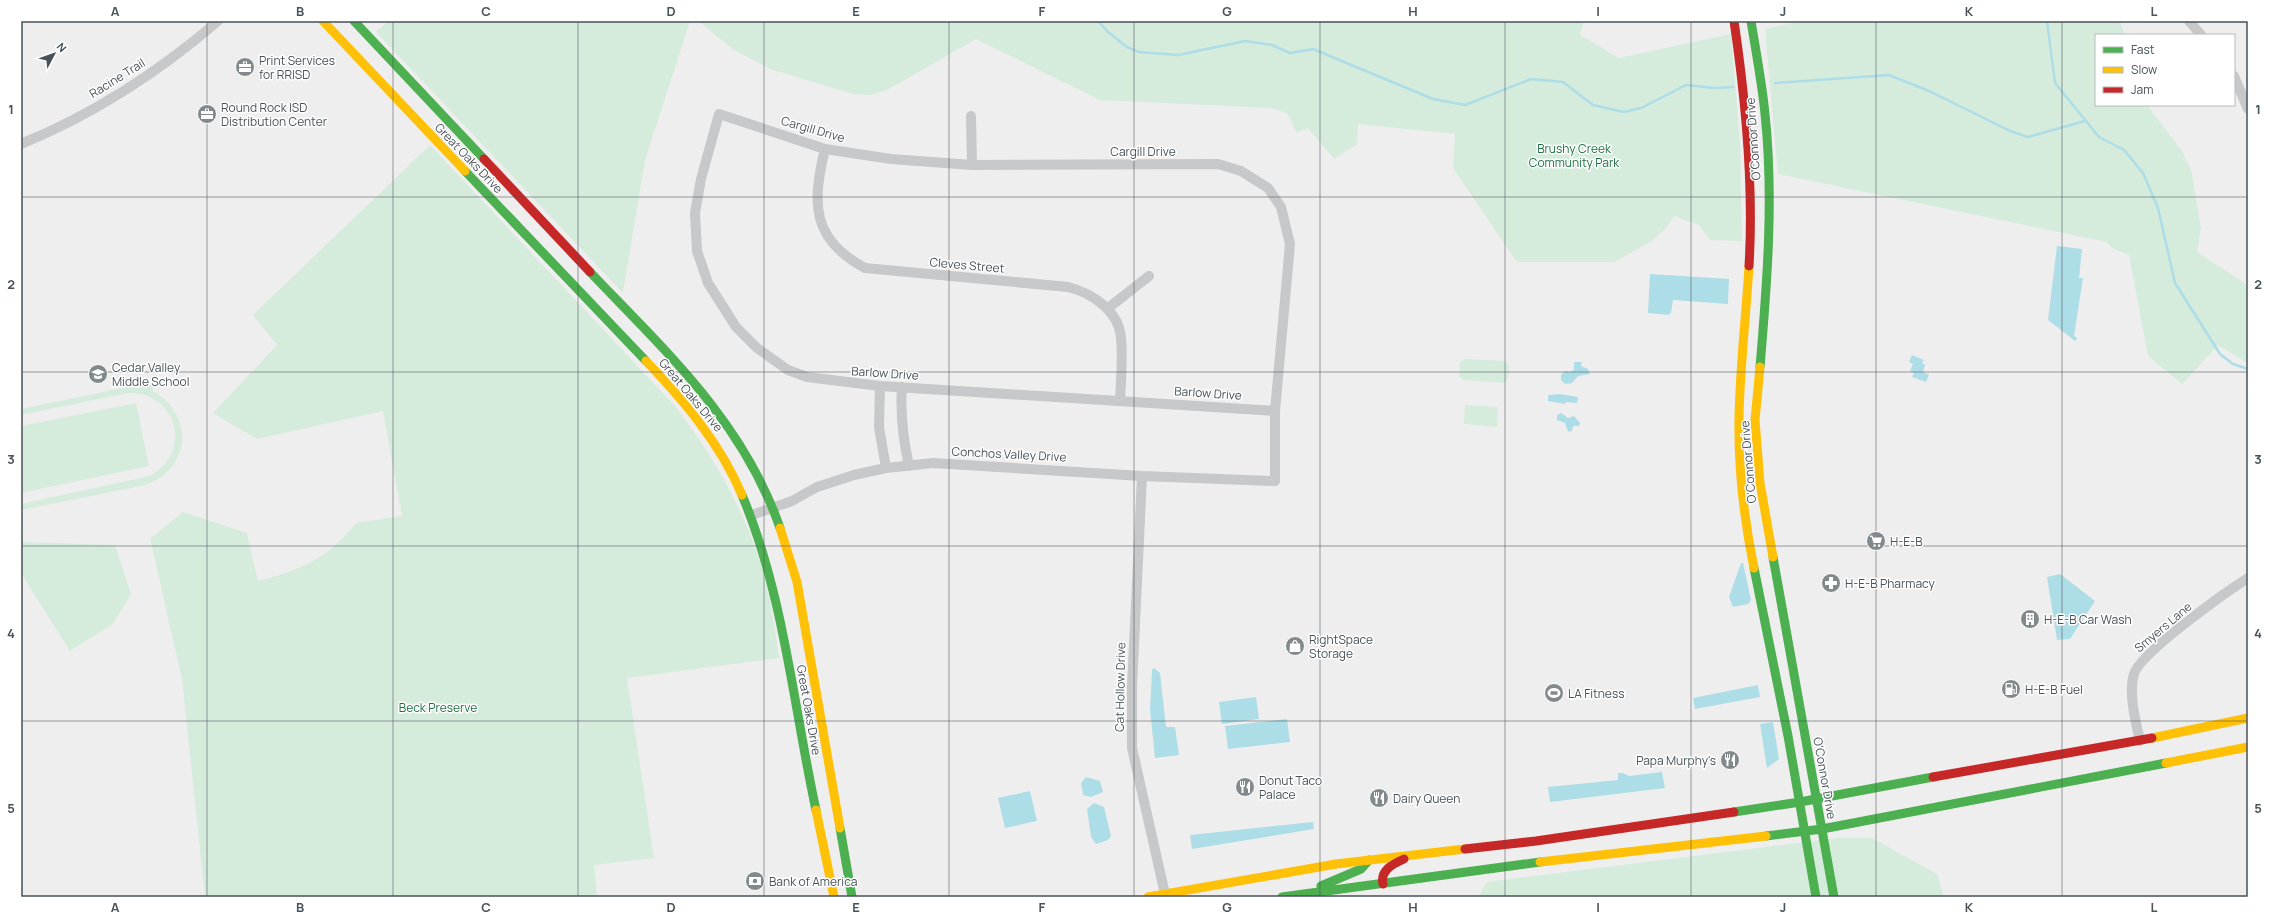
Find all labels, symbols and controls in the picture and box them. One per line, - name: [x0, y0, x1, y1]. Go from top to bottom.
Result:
- text: A: [111, 2, 120, 20]
- text: B: [296, 2, 304, 20]
- text: C: [481, 2, 491, 20]
- text: D: [666, 2, 676, 20]
- text: E: [852, 2, 860, 20]
- text: F: [1039, 2, 1046, 20]
- text: G: [1222, 2, 1232, 20]
- text: H: [1408, 2, 1418, 20]
- text: I: [1596, 2, 1600, 20]
- text: J: [1780, 2, 1786, 20]
- text: K: [1965, 2, 1974, 20]
- text: L: [2151, 2, 2158, 20]
- north arrow: [34, 34, 74, 74]
- legend: [2095, 34, 2235, 106]
- text: N: [54, 39, 70, 55]
- text: Fast: [2131, 41, 2155, 58]
- place label: Print Services for RRISD: [259, 52, 335, 83]
- street label: Racine Trail: [86, 54, 148, 102]
- office icon: Print Services for RRISD: [234, 56, 256, 78]
- text: Slow: [2131, 61, 2157, 78]
- text: Jam: [2131, 81, 2153, 98]
- street label: O'Connor Drive: [1742, 97, 1764, 181]
- place label: Round Rock ISD Distribution Center: [221, 99, 328, 130]
- text: 1: [8, 100, 14, 118]
- text: 1: [2255, 100, 2261, 118]
- office icon: Round Rock ISD Distribution Center: [196, 103, 218, 125]
- street label: Cargill Drive: [779, 112, 847, 146]
- street label: Great Oaks Drive: [431, 119, 507, 197]
- park label: Brushy Creek Community Park: [1529, 140, 1620, 171]
- street label: Cargill Drive: [1110, 143, 1176, 160]
- street label: Cleves Street: [929, 253, 1005, 277]
- text: 2: [7, 275, 15, 293]
- text: 2: [2254, 275, 2262, 293]
- street label: Great Oaks Drive: [655, 355, 727, 435]
- place label: Cedar Valley Middle School: [112, 359, 190, 390]
- street label: Barlow Drive: [851, 362, 919, 384]
- school or university icon: Cedar Valley Middle School: [87, 363, 109, 385]
- street label: Barlow Drive: [1174, 382, 1242, 404]
- street label: O'Connor Drive: [1736, 420, 1760, 504]
- street label: Conchos Valley Drive: [951, 443, 1067, 465]
- text: 3: [7, 450, 15, 468]
- text: 3: [2254, 450, 2262, 468]
- supermarket icon: H-E-B: [1865, 530, 1887, 552]
- place label: H-E-B: [1890, 533, 1923, 550]
- pharmacy icon: H-E-B Pharmacy: [1820, 572, 1842, 594]
- place label: H-E-B Pharmacy: [1845, 575, 1936, 592]
- street label: Smyers Lane: [2131, 598, 2195, 656]
- building icon: H-E-B Car Wash: [2019, 608, 2041, 630]
- place label: H-E-B Car Wash: [2044, 611, 2132, 628]
- text: 4: [7, 624, 15, 642]
- text: 4: [2254, 624, 2262, 642]
- place label: RightSpace Storage: [1309, 631, 1373, 662]
- shop icon: RightSpace Storage: [1284, 635, 1306, 657]
- street label: Cat Hollow Drive: [1111, 642, 1129, 732]
- street label: Great Oaks Drive: [793, 664, 825, 756]
- fuel station icon: H-E-B Fuel: [2000, 678, 2022, 700]
- place label: H-E-B Fuel: [2025, 681, 2083, 698]
- sports icon: LA Fitness: [1543, 682, 1565, 704]
- place label: LA Fitness: [1568, 685, 1624, 702]
- park label: Beck Preserve: [399, 699, 477, 716]
- street label: O'Connor Drive: [1809, 736, 1841, 820]
- restaurant icon: Papa Murphy's: [1719, 749, 1741, 771]
- place label: Papa Murphy's: [1636, 752, 1716, 769]
- place label: Donut Taco Palace: [1259, 772, 1322, 803]
- restaurant icon: Donut Taco Palace: [1234, 776, 1256, 798]
- restaurant icon: Dairy Queen: [1368, 787, 1390, 809]
- place label: Dairy Queen: [1393, 790, 1460, 807]
- text: 5: [7, 799, 15, 817]
- text: 5: [2254, 799, 2262, 817]
- bank icon: Bank of America: [744, 870, 766, 892]
- place label: Bank of America: [769, 873, 857, 890]
- text: A: [111, 898, 120, 916]
- text: B: [296, 898, 304, 916]
- text: C: [481, 898, 491, 916]
- text: D: [666, 898, 676, 916]
- text: E: [852, 898, 860, 916]
- text: F: [1039, 898, 1046, 916]
- text: G: [1222, 898, 1232, 916]
- text: H: [1408, 898, 1418, 916]
- text: I: [1596, 898, 1600, 916]
- text: J: [1780, 898, 1786, 916]
- text: K: [1965, 898, 1974, 916]
- text: L: [2151, 898, 2158, 916]

